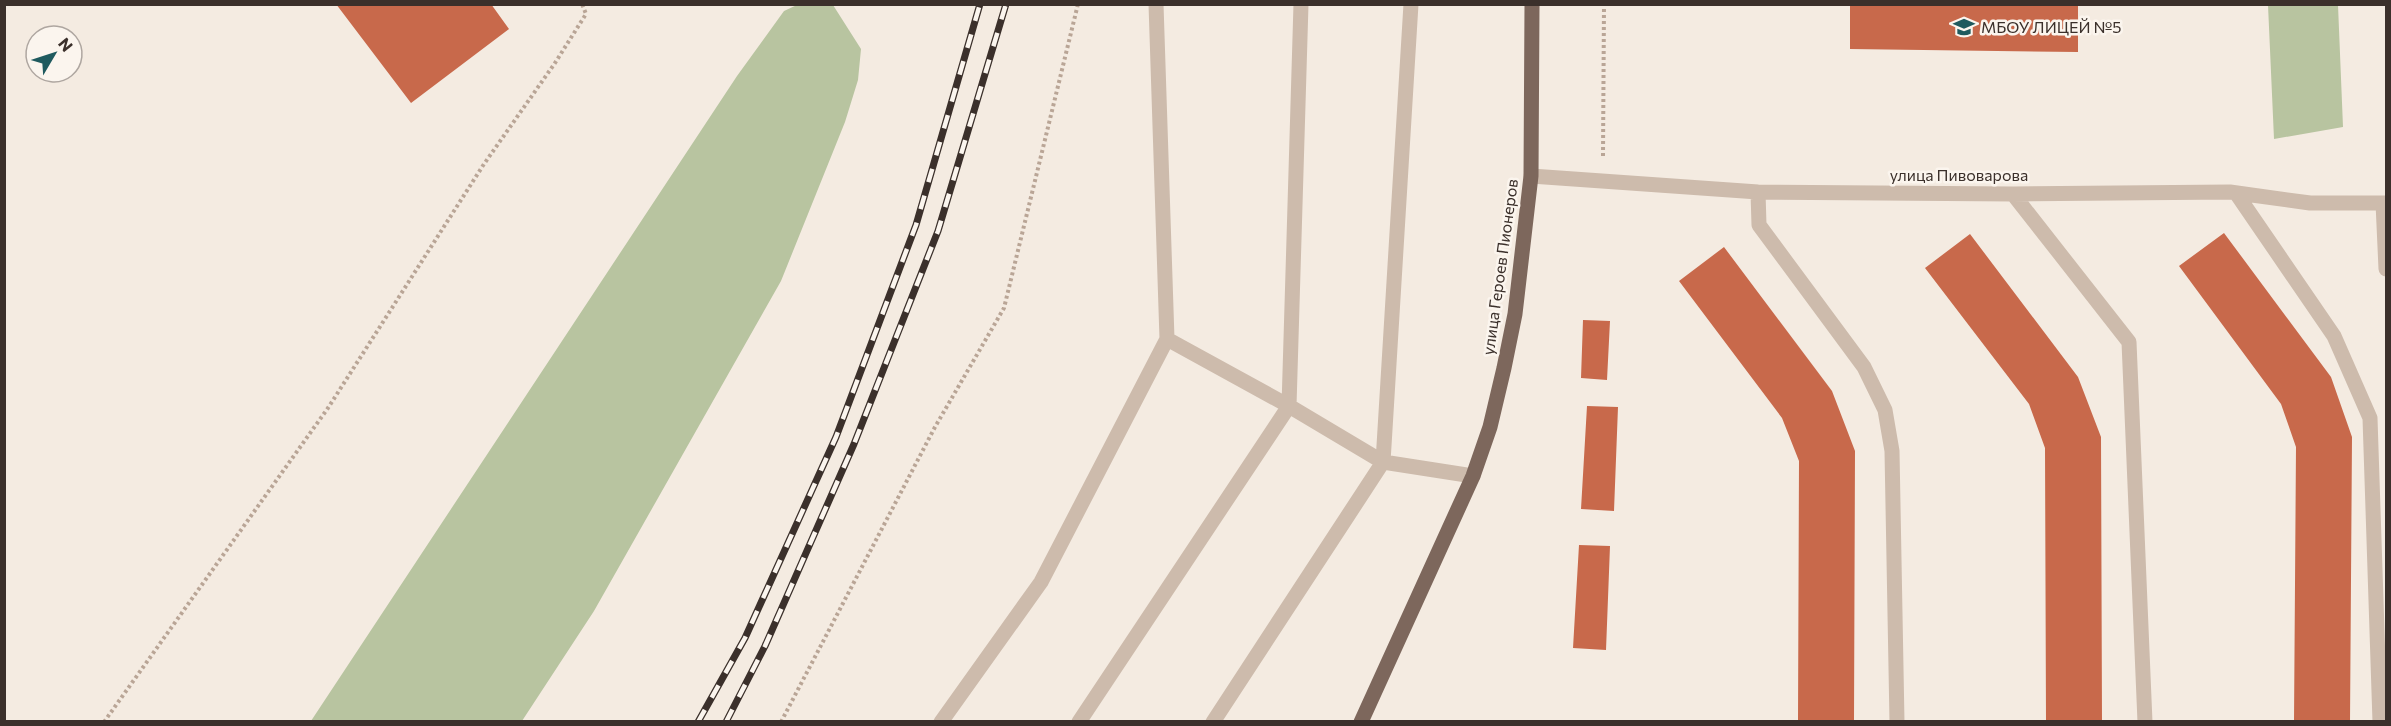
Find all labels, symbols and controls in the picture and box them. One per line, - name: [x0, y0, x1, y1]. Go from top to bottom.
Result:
- school or university icon: МБОУ ЛИЦЕЙ №5: [1952, 15, 1976, 39]
- place label: МБОУ ЛИЦЕЙ №5: [1981, 17, 2122, 36]
- north arrow: [24, 24, 84, 84]
- text: N: [55, 34, 77, 55]
- street label: улица Пивоварова: [1890, 165, 2028, 184]
- street label: улица Героев Пионеров: [1478, 178, 1521, 356]

